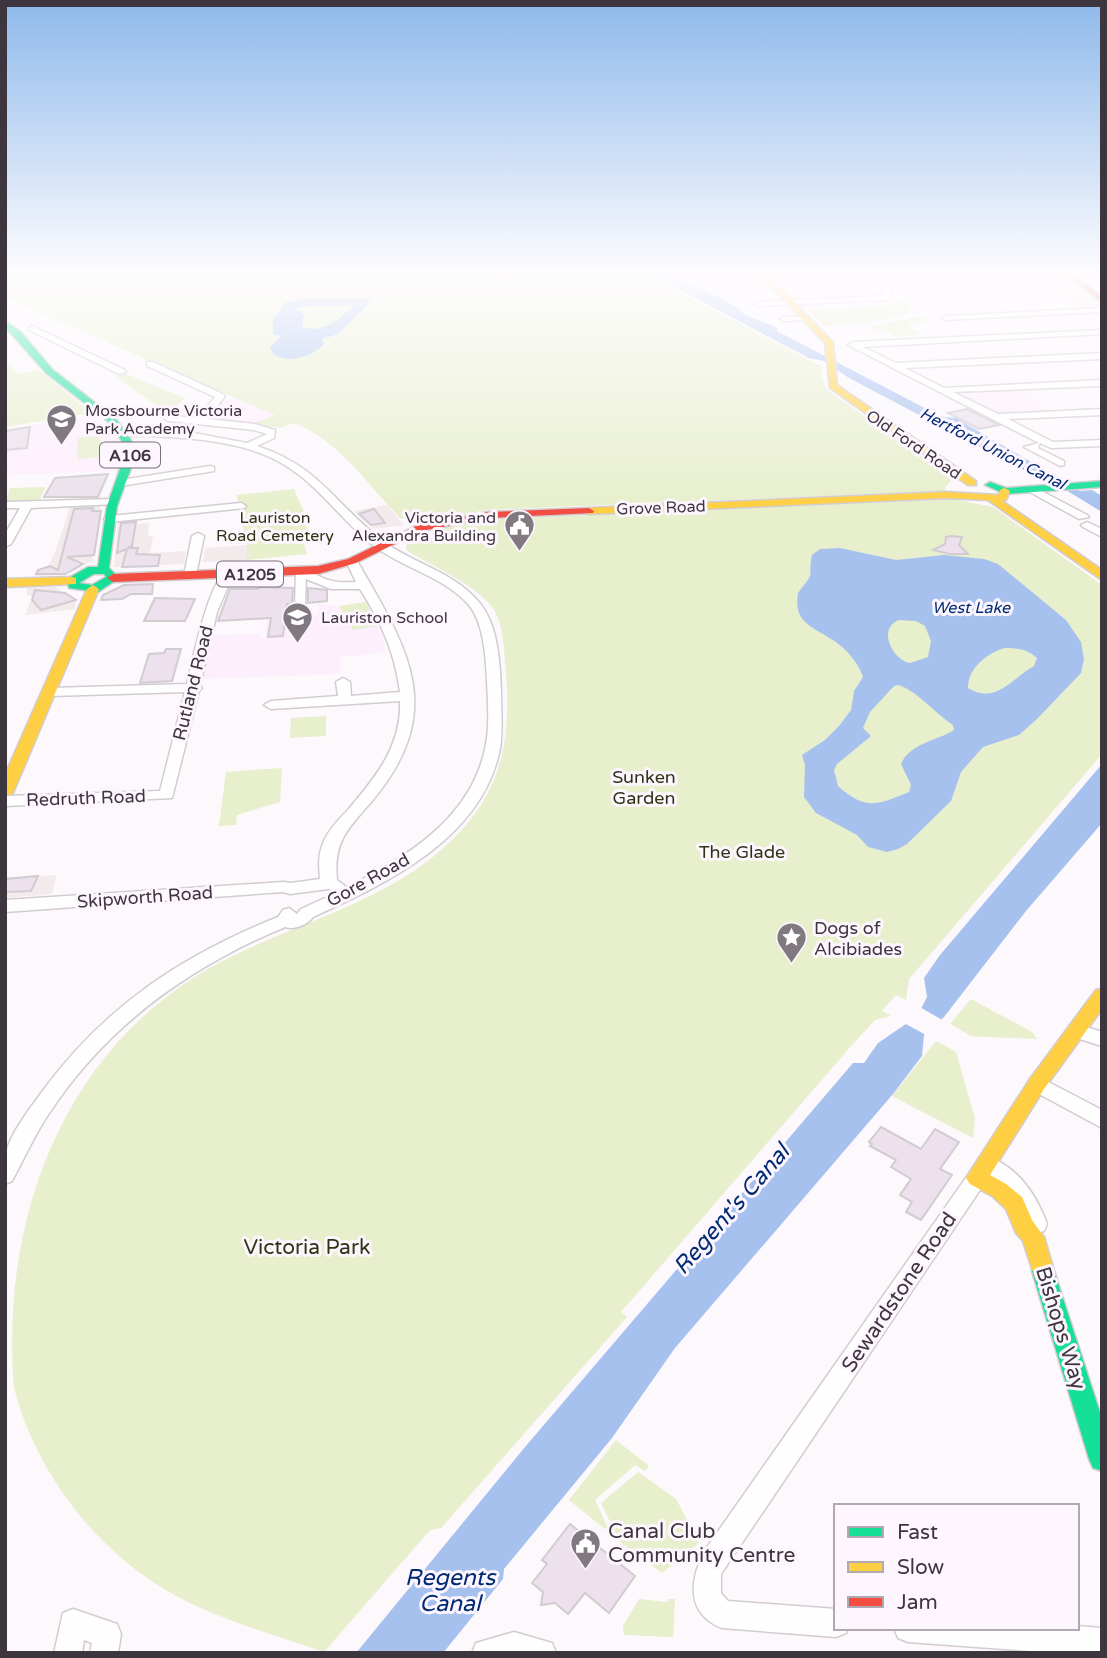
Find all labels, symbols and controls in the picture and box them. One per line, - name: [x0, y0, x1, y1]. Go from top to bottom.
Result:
- place label: Mossbourne Victoria Park Academy: [85, 401, 242, 439]
- school or university icon: Mossbourne Victoria Park Academy: [45, 402, 79, 446]
- water label: Hertford Union Canal: [916, 403, 1070, 495]
- street label: Old Ford Road: [862, 406, 965, 484]
- road number: A106: [100, 442, 160, 468]
- street label: Grove Road: [616, 496, 706, 520]
- park label: Lauriston Road Cemetery: [216, 508, 334, 546]
- place label: Victoria and Alexandra Building: [352, 508, 496, 546]
- public building icon: Victoria and Alexandra Building: [502, 509, 536, 553]
- road number: A1205: [217, 562, 283, 586]
- water label: West Lake: [932, 598, 1011, 618]
- school or university icon: Lauriston School: [281, 600, 315, 644]
- place label: Lauriston School: [321, 608, 448, 628]
- street label: Rutland Road: [168, 623, 218, 743]
- park label: Sunken Garden: [612, 766, 676, 809]
- street label: Redruth Road: [26, 785, 146, 811]
- park label: The Glade: [699, 841, 785, 863]
- street label: Gore Road: [323, 848, 413, 912]
- street label: Skipworth Road: [76, 881, 214, 913]
- place label: Dogs of Alcibiades: [814, 917, 902, 960]
- place icon: Dogs of Alcibiades: [774, 921, 808, 965]
- water label: Regent's Canal: [668, 1137, 797, 1280]
- street label: Sewardstone Road: [837, 1208, 962, 1377]
- park label: Victoria Park: [244, 1235, 370, 1260]
- street label: Bishops Way: [1030, 1264, 1091, 1393]
- legend: [834, 1504, 1079, 1630]
- place label: Canal Club Community Centre: [608, 1519, 795, 1568]
- text: Fast: [897, 1520, 938, 1545]
- public building icon: Canal Club Community Centre: [568, 1526, 602, 1570]
- text: Slow: [897, 1555, 945, 1580]
- water label: Regents Canal: [405, 1564, 497, 1618]
- text: Jam: [897, 1590, 938, 1615]

